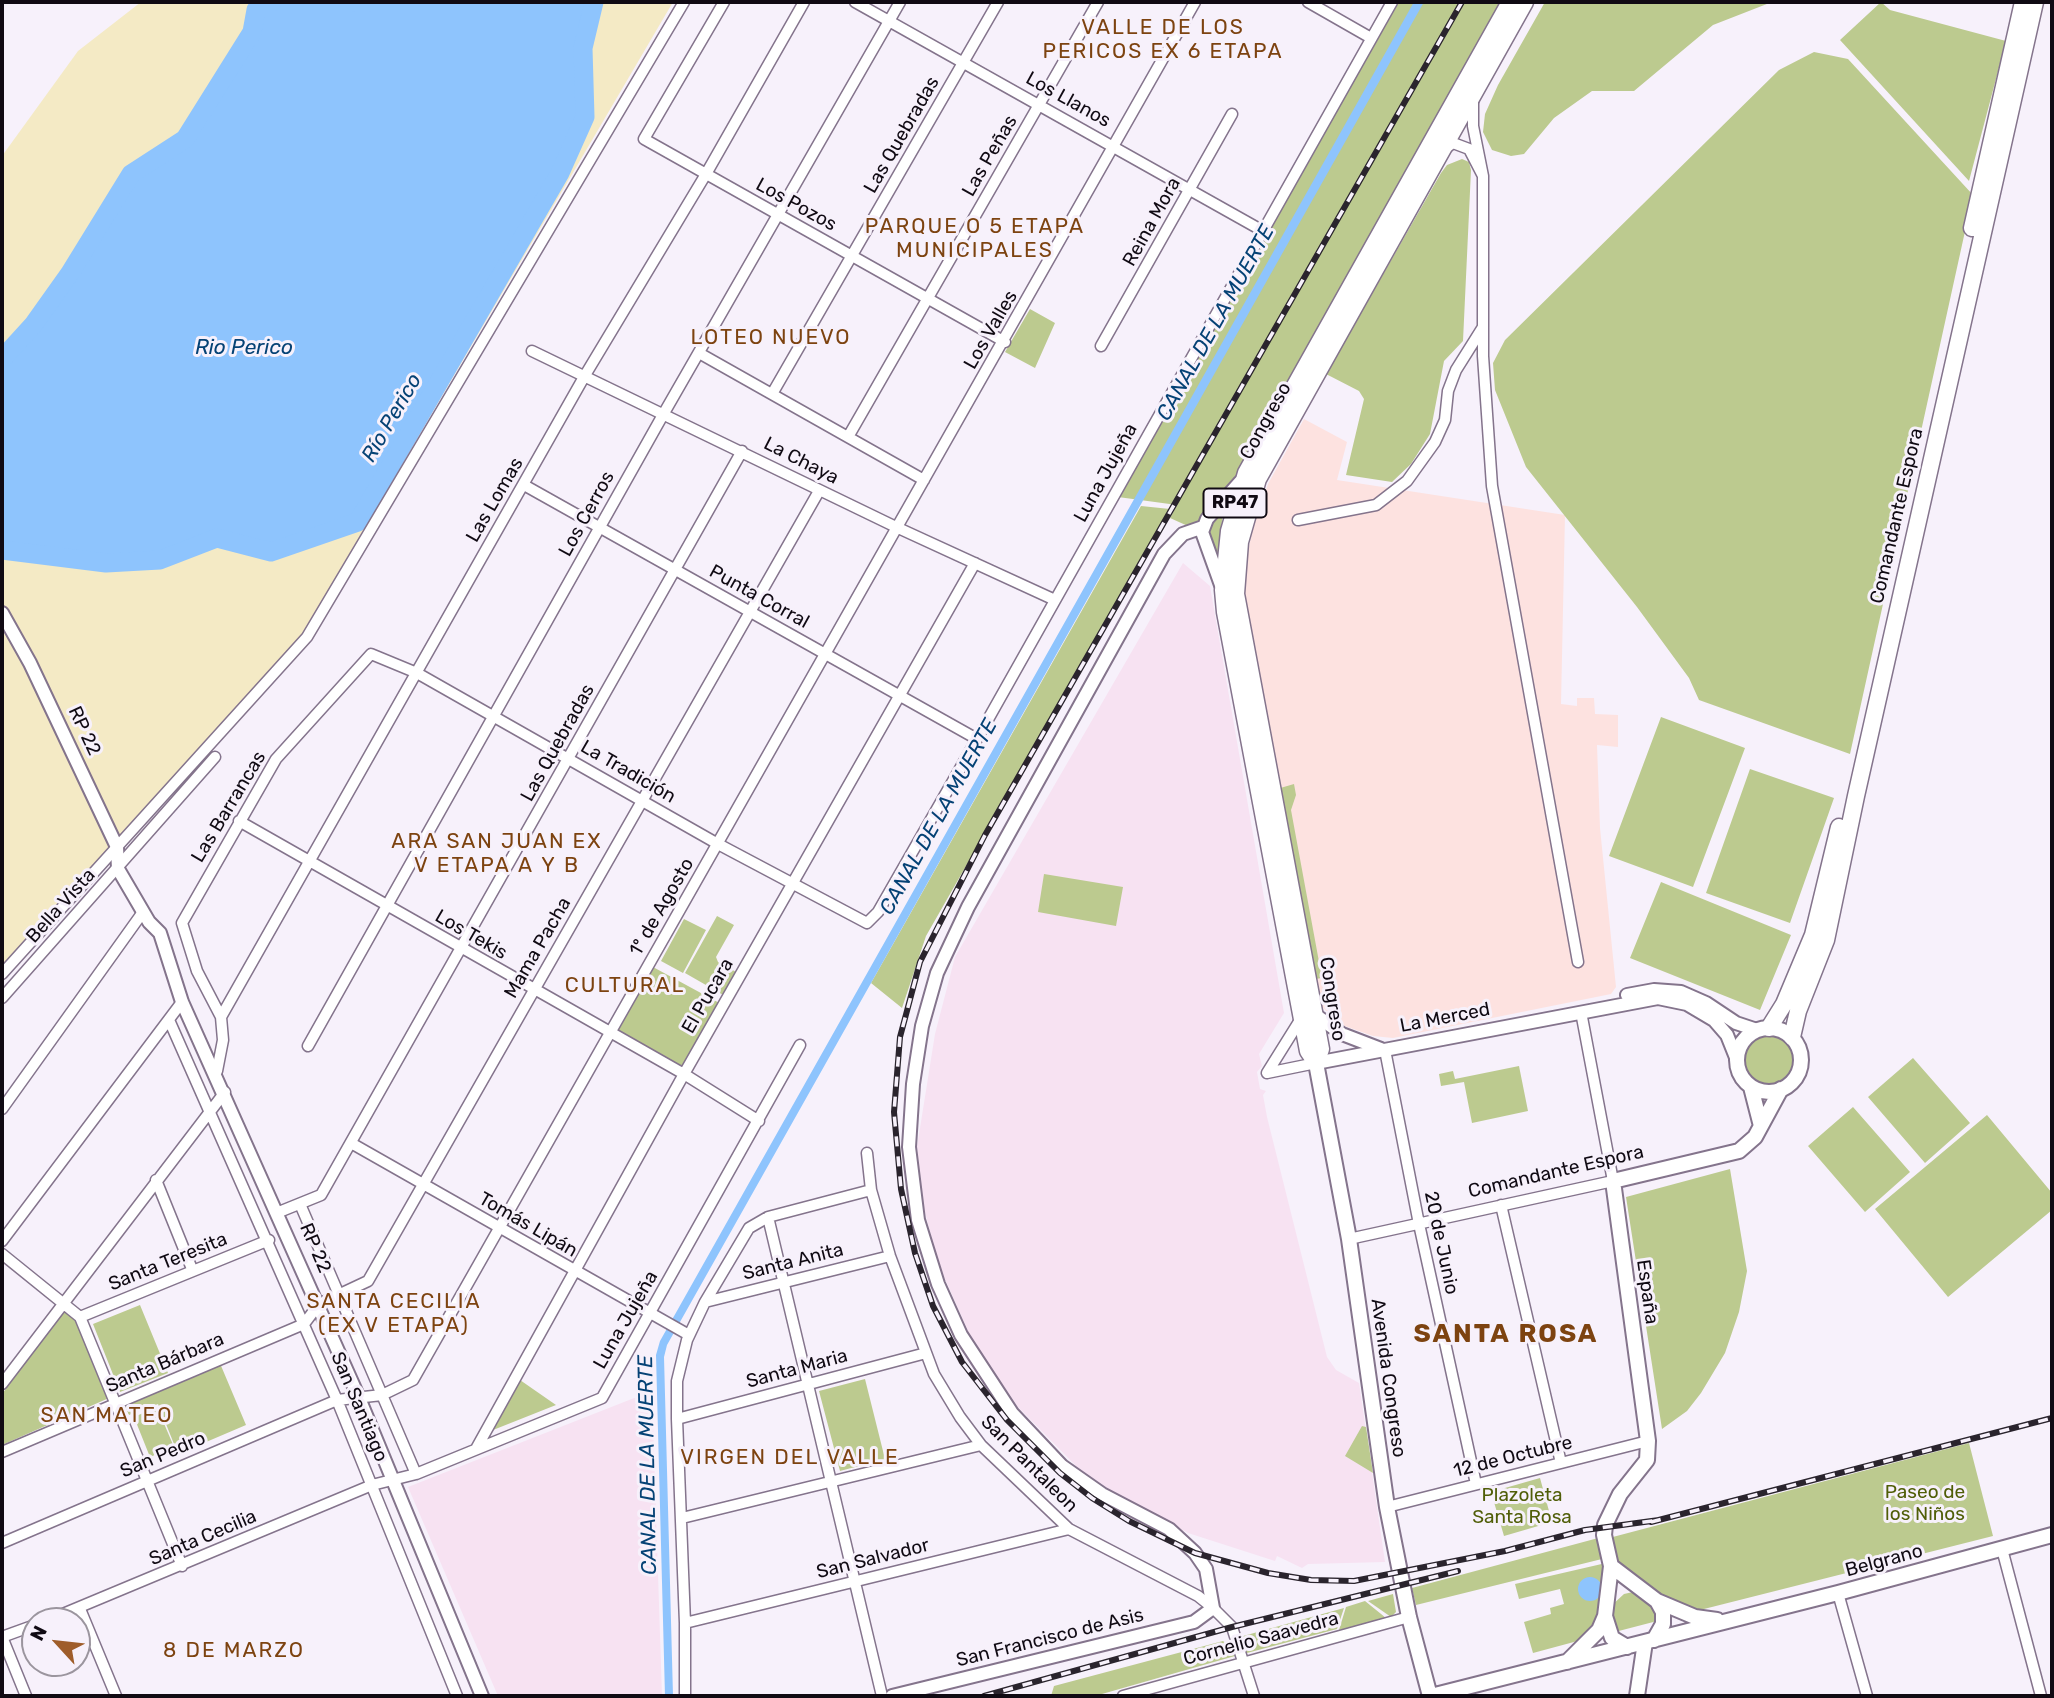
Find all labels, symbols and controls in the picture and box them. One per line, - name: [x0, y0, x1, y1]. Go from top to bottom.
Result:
- district label: VALLE DE LOS PERICOS EX 6 ETAPA: [1045, 15, 1281, 65]
- street label: Los Llanos: [1022, 67, 1114, 133]
- street label: Las Quebradas: [859, 73, 945, 197]
- street label: Las Peñas: [958, 111, 1022, 201]
- street label: Los Pozos: [752, 174, 840, 236]
- street label: Reina Mora: [1118, 174, 1186, 270]
- district label: PARQUE O 5 ETAPA MUNICIPALES: [867, 214, 1083, 264]
- water label: CANAL DE LA MUERTE: [1152, 221, 1280, 425]
- street label: Los Valles: [959, 287, 1023, 373]
- district label: LOTEO NUEVO: [692, 325, 850, 351]
- water label: Rio Perico: [195, 335, 293, 361]
- water label: Río Perico: [357, 369, 427, 467]
- street label: Congreso: [1236, 378, 1296, 464]
- street label: Luna Jujeña: [1070, 420, 1142, 526]
- street label: Comandante Espora: [1866, 426, 1928, 606]
- street label: La Chaya: [760, 432, 842, 490]
- street label: Las Lomas: [462, 454, 528, 546]
- street label: Los Cerros: [554, 467, 620, 561]
- road number: RP47: [1204, 489, 1266, 518]
- street label: Punta Corral: [705, 560, 813, 634]
- street label: Las Quebradas: [516, 680, 600, 806]
- street label: RP 22: [63, 703, 105, 759]
- water label: CANAL DE LA MUERTE: [875, 715, 1003, 919]
- street label: La Tradición: [576, 736, 680, 808]
- street label: Las Barrancas: [187, 747, 271, 867]
- district label: ARA SAN JUAN EX V ETAPA A Y B: [393, 829, 601, 879]
- street label: 1º de Agosto: [625, 854, 699, 960]
- street label: Bella Vista: [22, 864, 100, 948]
- street label: Mama Pacha: [500, 894, 576, 1002]
- street label: Los Tekis: [431, 905, 511, 965]
- street label: El Pucara: [677, 954, 739, 1038]
- street label: Congreso: [1314, 955, 1350, 1043]
- district label: CULTURAL: [566, 973, 684, 999]
- street label: La Merced: [1398, 998, 1492, 1038]
- street label: Comandante Espora: [1466, 1141, 1646, 1203]
- street label: Tomás Lipán: [474, 1188, 582, 1262]
- street label: 20 de Junio: [1419, 1189, 1463, 1297]
- street label: RP 22: [294, 1220, 336, 1276]
- street label: Santa Teresita: [105, 1228, 231, 1296]
- street label: Santa Anita: [740, 1238, 846, 1286]
- street label: España: [1631, 1258, 1663, 1326]
- street label: Luna Jujeña: [589, 1267, 663, 1373]
- district label: SANTA CECILIA (EX V ETAPA): [308, 1289, 480, 1339]
- street label: Avenida Congreso: [1366, 1297, 1410, 1459]
- district label: SANTA ROSA: [1415, 1318, 1597, 1350]
- street label: Santa Bárbara: [103, 1328, 227, 1398]
- street label: Santa Maria: [744, 1345, 850, 1393]
- street label: San Santiago: [326, 1349, 392, 1465]
- water label: CANAL DE LA MUERTE: [633, 1355, 663, 1575]
- district label: SAN MATEO: [42, 1403, 172, 1429]
- street label: San Pantaleon: [976, 1411, 1082, 1517]
- street label: San Pedro: [117, 1427, 209, 1483]
- street label: 12 de Octubre: [1451, 1431, 1575, 1483]
- district label: VIRGEN DEL VALLE: [682, 1445, 898, 1471]
- park label: Paseo de los Niños: [1885, 1482, 1965, 1526]
- park label: Plazoleta Santa Rosa: [1472, 1485, 1572, 1529]
- street label: Santa Cecilia: [146, 1505, 260, 1571]
- street label: San Salvador: [814, 1534, 932, 1584]
- street label: Belgrano: [1843, 1540, 1925, 1582]
- street label: San Francisco de Asis: [954, 1604, 1146, 1672]
- north arrow: [21, 1607, 91, 1677]
- street label: Cornelio Saavedra: [1181, 1607, 1341, 1671]
- text: N: [25, 1622, 52, 1644]
- district label: 8 DE MARZO: [164, 1638, 304, 1664]

